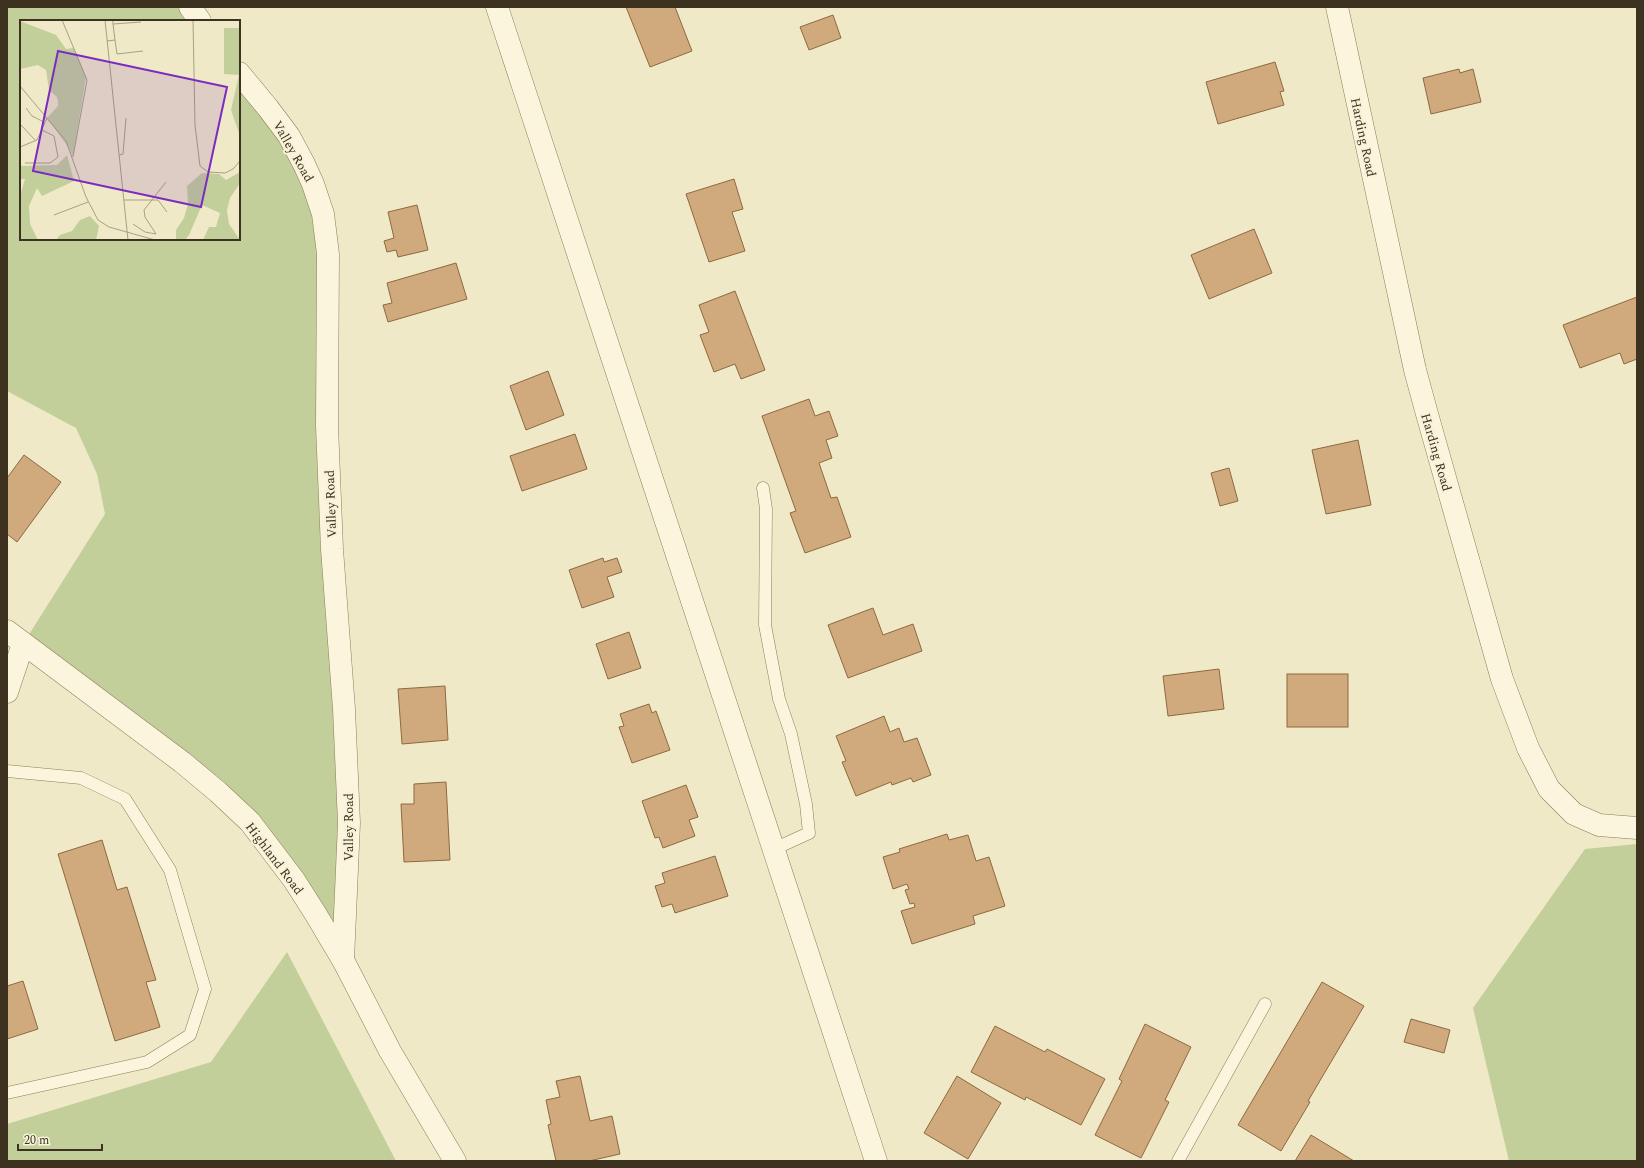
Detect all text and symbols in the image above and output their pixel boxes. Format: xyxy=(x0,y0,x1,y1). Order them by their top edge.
inset map xyxy=(20,20,240,240)
street label: Harding Road xyxy=(1345,96,1381,179)
street label: Valley Road xyxy=(267,117,319,186)
street label: Harding Road xyxy=(1415,411,1457,494)
street label: Valley Road xyxy=(320,470,342,538)
street label: Valley Road xyxy=(339,793,359,861)
street label: Highland Road xyxy=(240,818,308,899)
scale bar xyxy=(18,1126,102,1152)
text: 20 m xyxy=(24,1131,49,1150)

